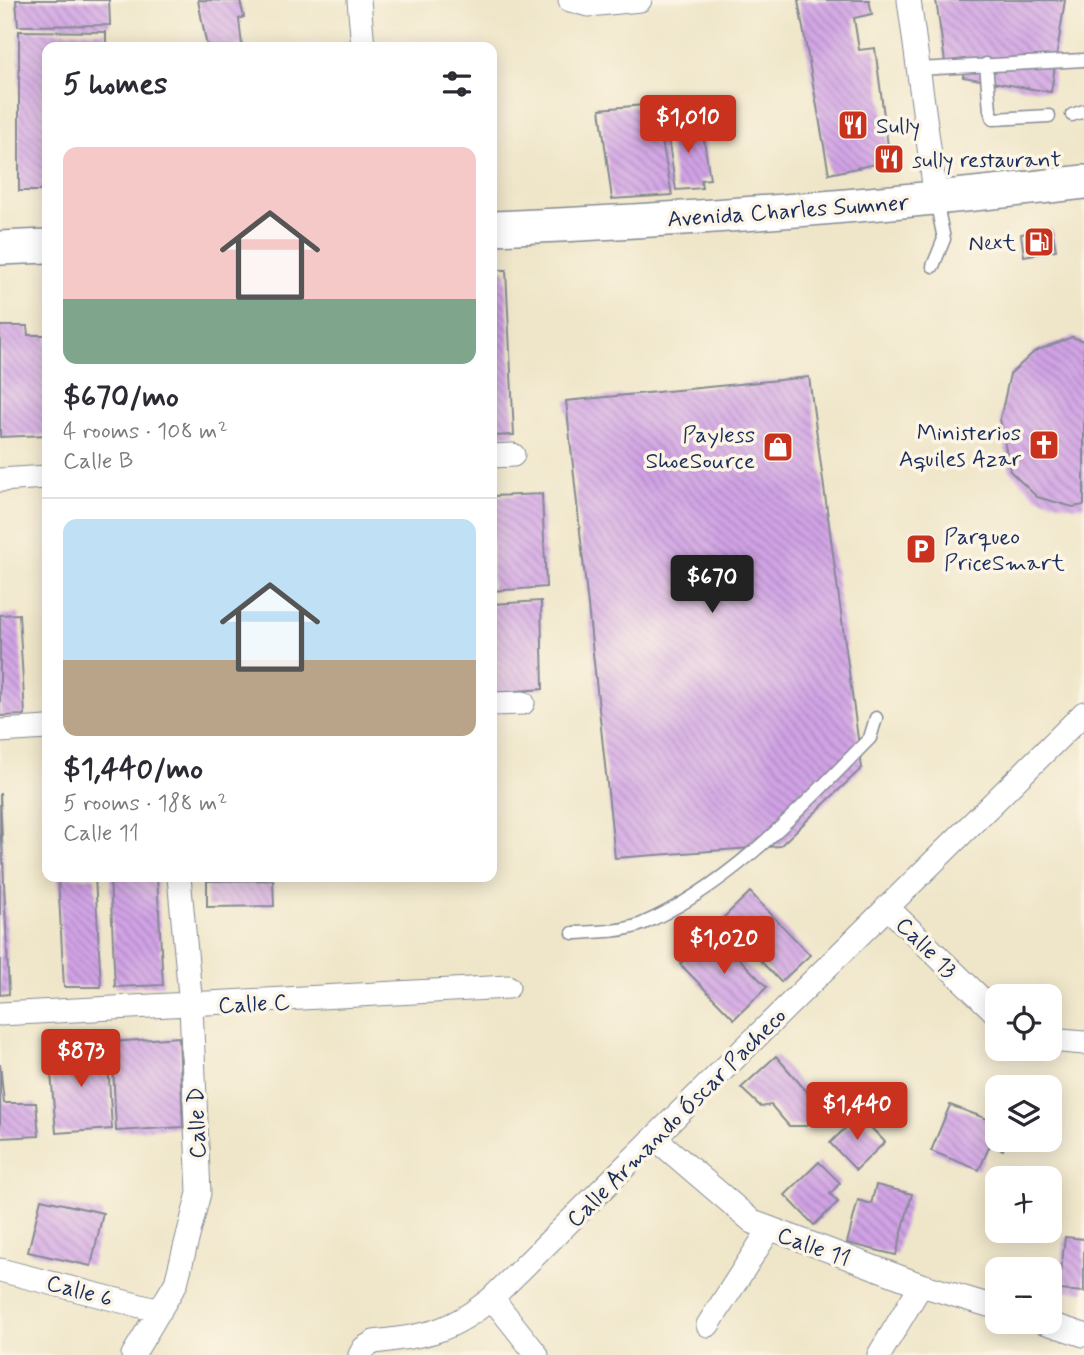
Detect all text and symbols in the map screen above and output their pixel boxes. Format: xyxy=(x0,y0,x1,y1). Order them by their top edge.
text: 5 homes xyxy=(63,65,168,104)
icon: filters xyxy=(438,65,476,103)
pin: $1,010 xyxy=(631,96,745,155)
text: $1,010 xyxy=(656,103,720,133)
restaurant icon: Sully xyxy=(836,108,870,142)
place label: Sully xyxy=(876,112,920,142)
restaurant icon: sully restaurant xyxy=(872,142,906,176)
place label: sully restaurant xyxy=(912,146,1061,176)
street label: Avenida Charles Sumner xyxy=(666,189,910,235)
icon: home xyxy=(207,192,333,318)
fuel station icon: Next xyxy=(1022,225,1056,259)
place label: Next xyxy=(969,229,1016,259)
text: $670/mo xyxy=(63,378,179,417)
text: 4 rooms · 108 m² xyxy=(63,417,228,447)
place label: Ministerios Aquiles Azar xyxy=(899,419,1021,475)
place label: Payless ShoeSource xyxy=(645,421,755,477)
church icon: Ministerios Aquiles Azar xyxy=(1027,428,1061,462)
shop icon: Payless ShoeSource xyxy=(761,430,795,464)
text: Calle B xyxy=(63,447,133,477)
place label: Parqueo PriceSmart xyxy=(944,523,1065,579)
parking icon: Parqueo PriceSmart xyxy=(904,532,938,566)
pin: $670 xyxy=(671,556,753,615)
text: $670 xyxy=(687,563,737,593)
icon: home xyxy=(207,564,333,690)
text: $1,440/mo xyxy=(63,750,203,789)
text: 5 rooms · 188 m² xyxy=(63,789,227,819)
text: Calle 11 xyxy=(63,819,139,849)
street label: Calle 13 xyxy=(888,911,963,986)
pin: $1,020 xyxy=(667,916,781,976)
text: $1,020 xyxy=(690,924,758,954)
map controls xyxy=(985,984,1062,1334)
button: locate xyxy=(985,984,1062,1061)
street label: Calle C xyxy=(217,988,291,1022)
street label: Calle Armando Óscar Pacheco xyxy=(561,1002,794,1235)
pin: $873 xyxy=(40,1030,122,1089)
text: $873 xyxy=(57,1037,105,1067)
button: layers xyxy=(985,1075,1062,1152)
pin: $1,440 xyxy=(800,1082,914,1142)
street label: Calle D xyxy=(182,1087,214,1159)
text: $1,440 xyxy=(822,1090,892,1120)
button: + xyxy=(985,1166,1062,1243)
street label: Calle 11 xyxy=(773,1221,854,1275)
button: − xyxy=(985,1257,1062,1334)
street label: Calle 6 xyxy=(43,1269,116,1315)

